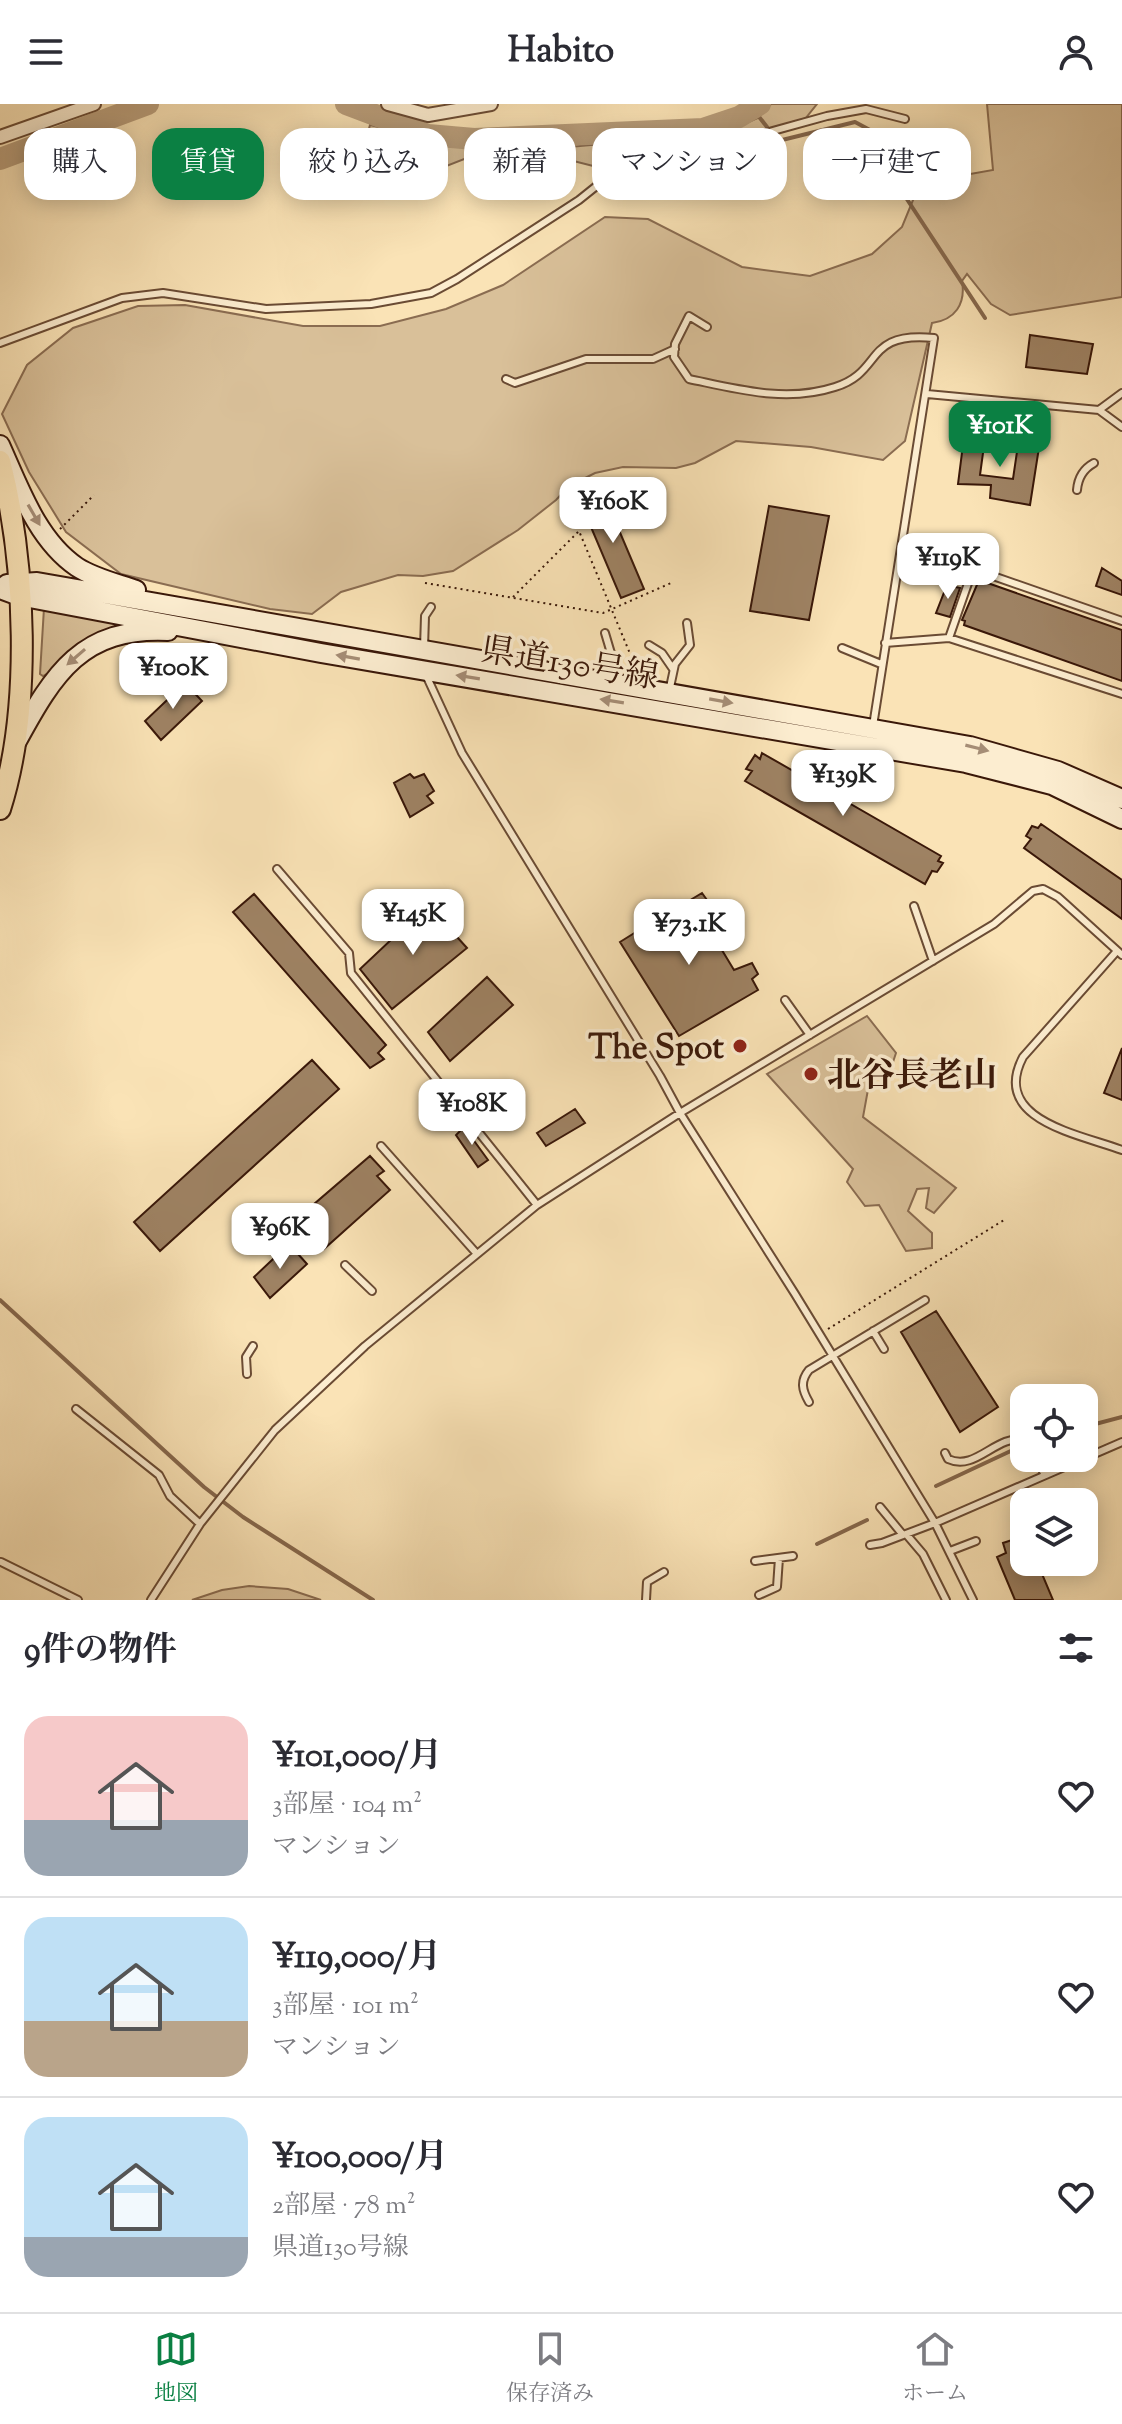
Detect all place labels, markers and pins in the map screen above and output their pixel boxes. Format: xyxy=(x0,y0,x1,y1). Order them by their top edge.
pin: ¥101K xyxy=(944,401,1056,469)
pin: ¥160K xyxy=(557,477,669,545)
pin: ¥119K xyxy=(892,533,1004,601)
pin: ¥100K xyxy=(117,643,229,711)
pin: ¥139K xyxy=(787,750,899,818)
pin: ¥145K xyxy=(357,889,469,957)
pin: ¥73.1K xyxy=(624,899,754,967)
place label: The Spot xyxy=(588,1025,724,1074)
marker: The Spot xyxy=(731,1037,749,1055)
place label: 北谷長老山 xyxy=(827,1053,997,1102)
marker: 北谷長老山 xyxy=(802,1065,820,1083)
pin: ¥108K xyxy=(416,1079,528,1147)
pin: ¥96K xyxy=(233,1203,327,1271)

